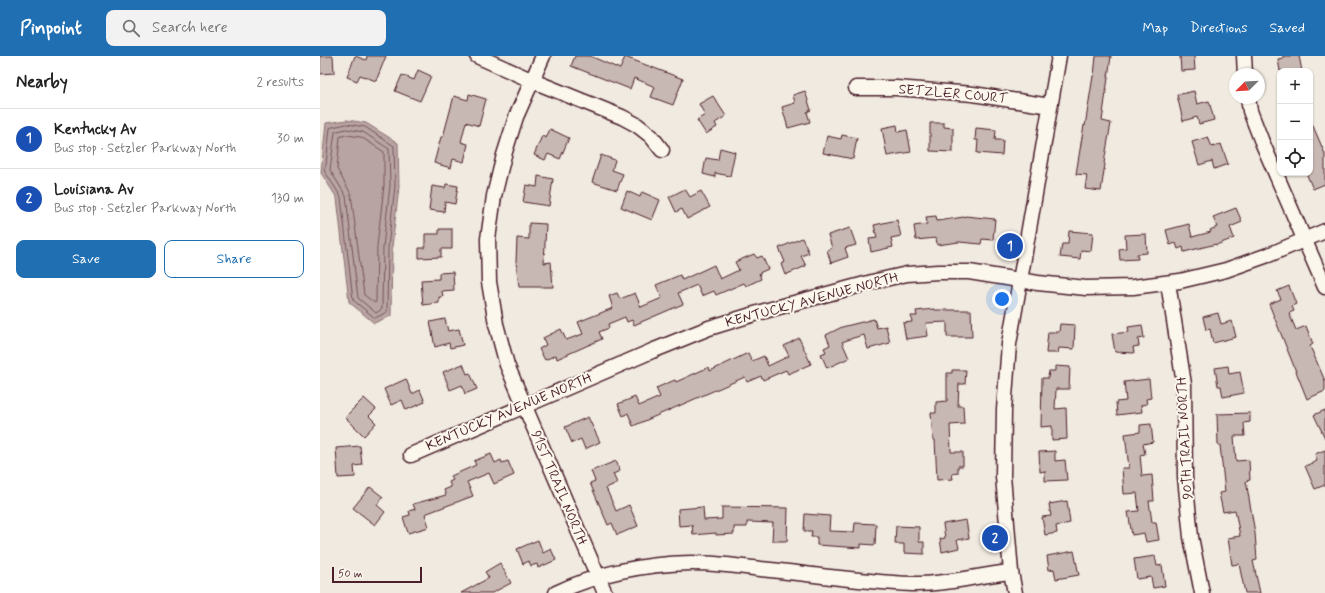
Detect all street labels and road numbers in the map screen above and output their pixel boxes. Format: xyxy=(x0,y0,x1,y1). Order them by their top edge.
street label: SETZLER COURT xyxy=(898,80,1009,108)
street label: KENTUCKY AVENUE NORTH xyxy=(723,268,901,332)
street label: KENTUCKY AVENUE NORTH xyxy=(423,369,595,455)
street label: 90TH TRAIL NORTH xyxy=(1173,376,1197,500)
street label: 91ST TRAIL NORTH xyxy=(527,428,591,548)

